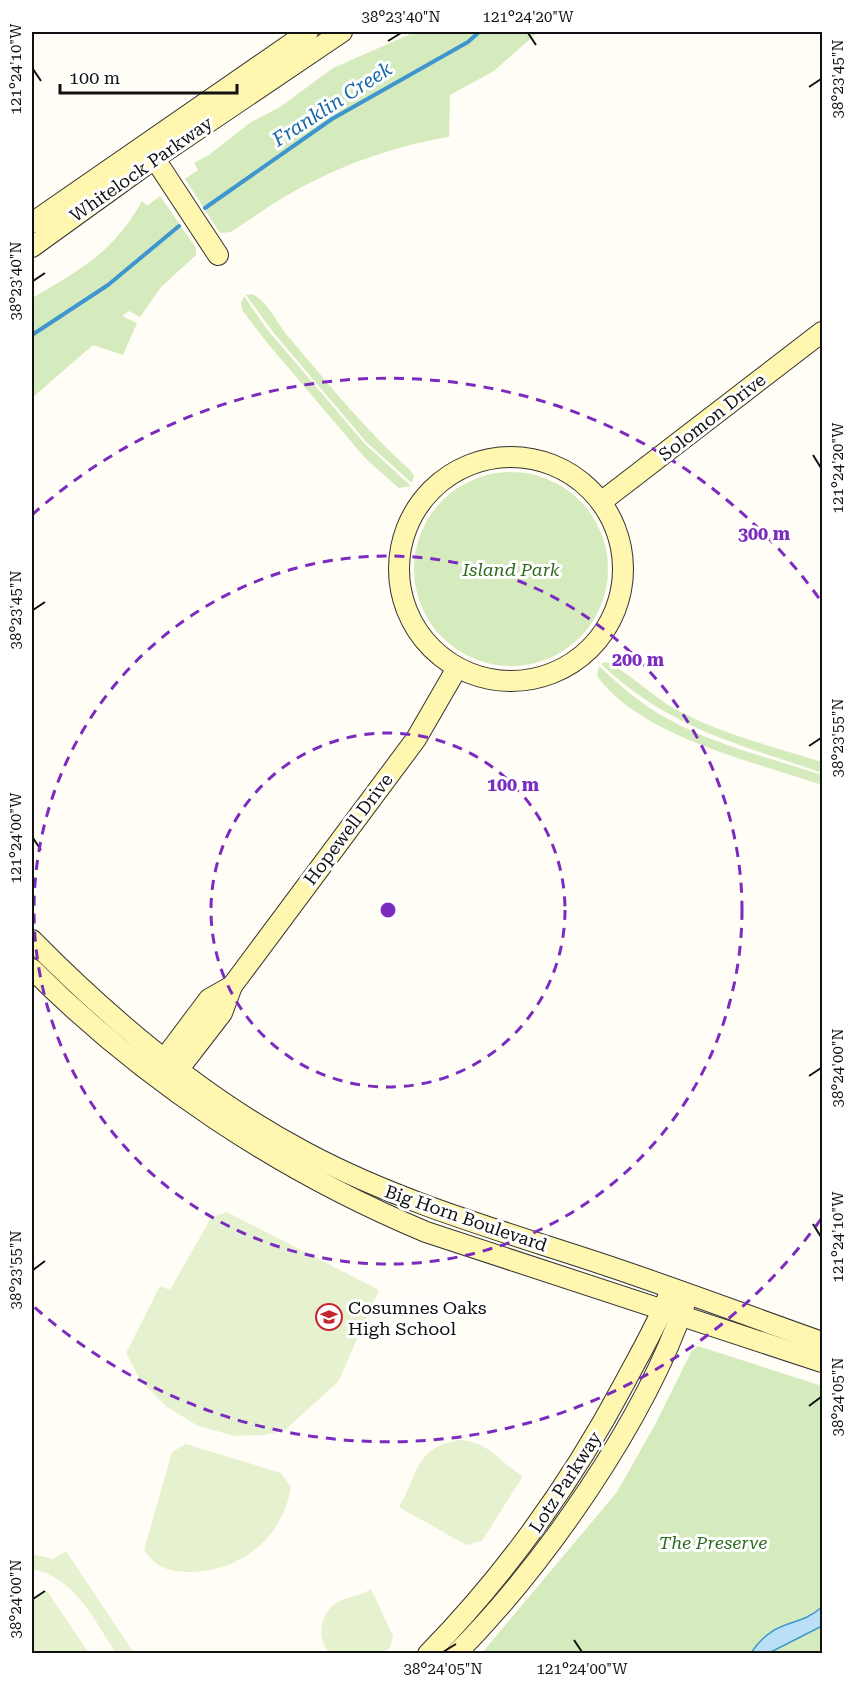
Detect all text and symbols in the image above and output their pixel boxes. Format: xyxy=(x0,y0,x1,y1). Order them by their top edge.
text: 38°23'40"N xyxy=(361,8,441,26)
text: 121°24'20"W xyxy=(483,8,574,26)
text: 121°24'10"W xyxy=(7,23,25,114)
text: 38°23'45"N xyxy=(829,39,847,119)
water label: Franklin Creek xyxy=(267,56,396,152)
scale bar xyxy=(60,57,237,95)
text: 100 m xyxy=(69,67,120,88)
street label: Whitelock Parkway xyxy=(66,112,216,226)
text: 38°23'40"N xyxy=(7,241,25,321)
street label: Solomon Drive xyxy=(654,369,770,465)
text: 121°24'20"W xyxy=(829,422,847,513)
text: 300 m xyxy=(738,523,791,544)
park label: Island Park xyxy=(461,559,560,580)
text: 38°23'45"N xyxy=(7,570,25,650)
text: 200 m xyxy=(612,649,665,670)
text: 38°23'55"N xyxy=(829,698,847,778)
street label: Hopewell Drive xyxy=(299,769,397,889)
text: 100 m xyxy=(487,774,540,795)
text: 121°24'00"W xyxy=(7,792,25,883)
centre of rings xyxy=(378,900,398,920)
text: 38°24'00"N xyxy=(829,1028,847,1108)
street label: Big Horn Boulevard xyxy=(382,1180,550,1256)
text: 121°24'10"W xyxy=(829,1191,847,1282)
text: 38°23'55"N xyxy=(7,1230,25,1310)
place label: Cosumnes Oaks High School xyxy=(348,1297,487,1339)
school or university icon: Cosumnes Oaks High School xyxy=(314,1302,344,1332)
text: 38°24'05"N xyxy=(829,1357,847,1437)
street label: Lotz Parkway xyxy=(525,1427,606,1536)
park label: The Preserve xyxy=(659,1532,767,1553)
text: 38°24'00"N xyxy=(7,1559,25,1639)
text: 38°24'05"N xyxy=(403,1660,483,1678)
text: 121°24'00"W xyxy=(537,1660,628,1678)

